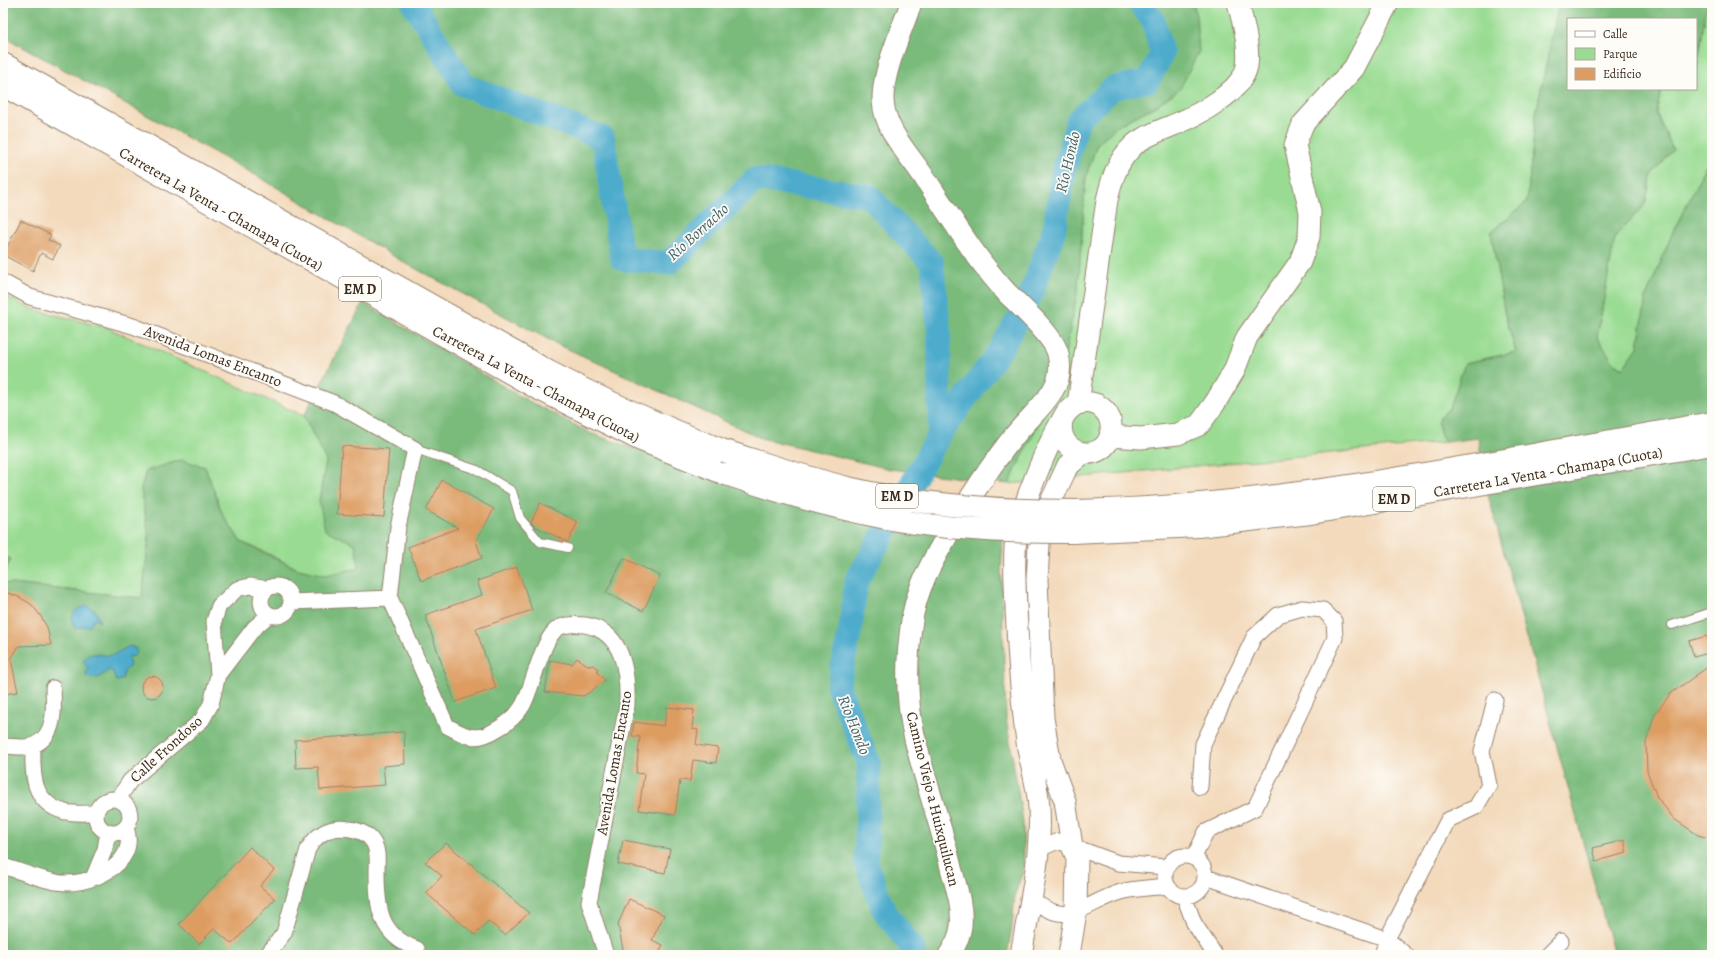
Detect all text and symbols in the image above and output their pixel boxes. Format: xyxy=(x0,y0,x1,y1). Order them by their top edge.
legend xyxy=(1567,18,1697,90)
text: Calle xyxy=(1603,26,1627,42)
text: Parque xyxy=(1603,46,1638,62)
text: Edificio xyxy=(1603,66,1641,82)
water label: Río Hondo xyxy=(1050,129,1086,195)
street label: Carretera La Venta - Chamapa (Cuota) xyxy=(116,142,326,276)
water label: Río Borracho xyxy=(662,198,734,266)
road number: EM D xyxy=(339,277,381,301)
street label: Avenida Lomas Encanto xyxy=(140,320,285,392)
street label: Carretera La Venta - Chamapa (Cuota) xyxy=(429,321,643,447)
street label: Carretera La Venta - Chamapa (Cuota) xyxy=(1432,442,1664,502)
road number: EM D xyxy=(876,484,918,508)
road number: EM D xyxy=(1373,487,1415,511)
street label: Avenida Lomas Encanto xyxy=(591,689,637,838)
water label: Rio Hondo xyxy=(832,692,876,758)
street label: Camino Viejo a Huixquilucan xyxy=(902,710,964,888)
street label: Calle Frondoso xyxy=(125,711,207,787)

